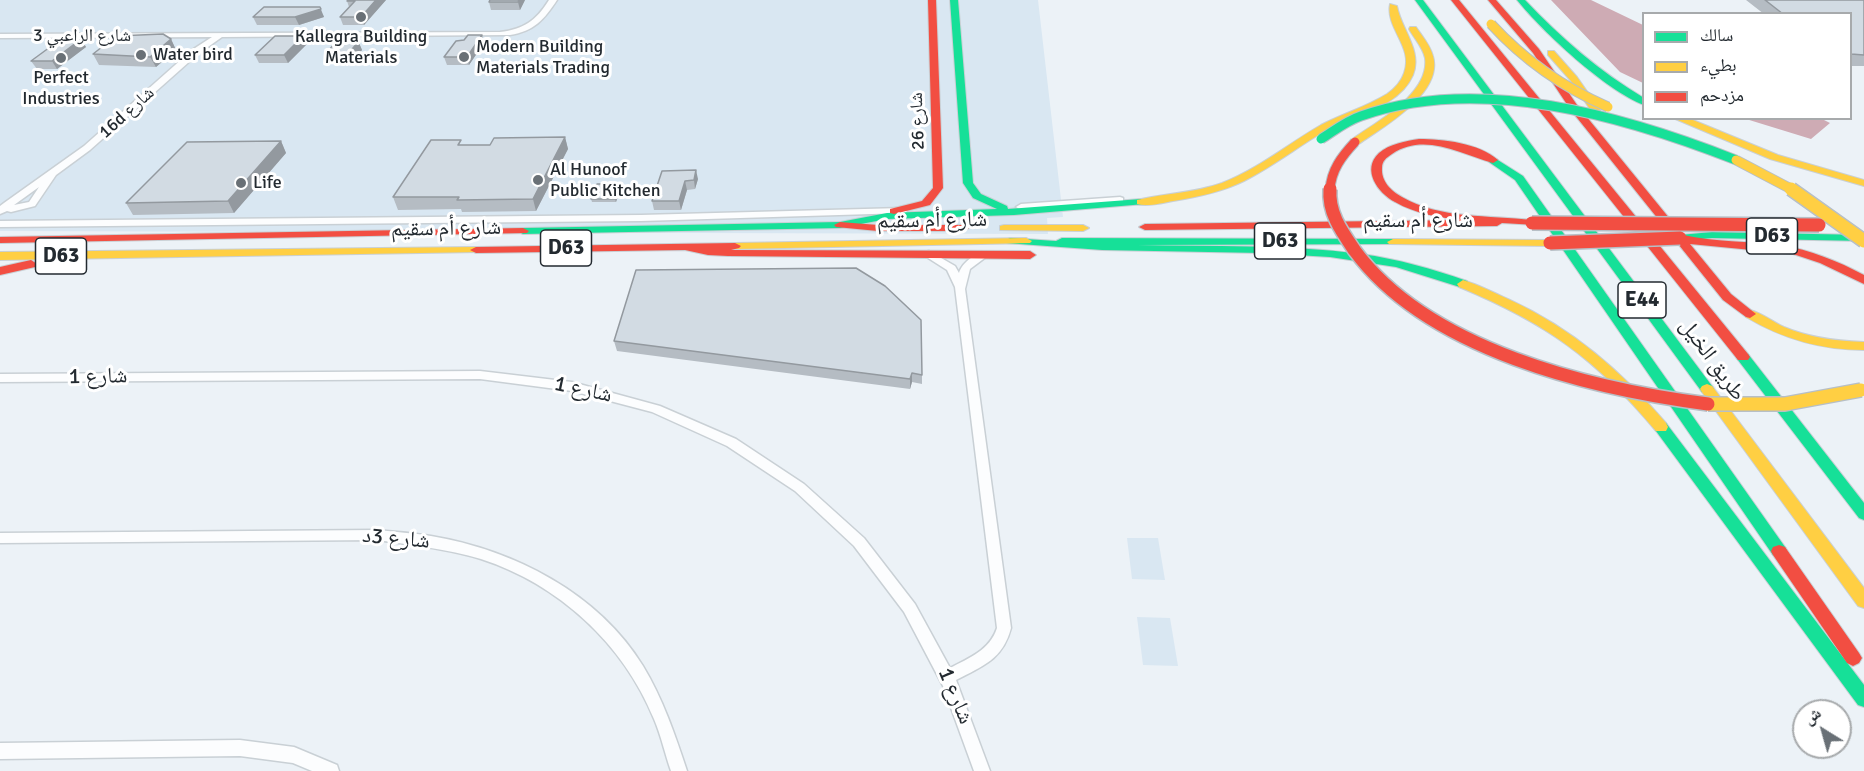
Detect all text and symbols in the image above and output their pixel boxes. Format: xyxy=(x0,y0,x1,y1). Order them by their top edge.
marker: Kallegra Building Materials xyxy=(354,10,368,24)
legend xyxy=(1642,12,1852,120)
text: سالك xyxy=(1700,24,1733,46)
street label: شارع الراعبي 3 xyxy=(33,25,131,47)
place label: Kallegra Building Materials xyxy=(295,26,427,68)
place label: Modern Building Materials Trading xyxy=(476,36,610,78)
place label: Water bird xyxy=(153,44,233,66)
marker: Water bird xyxy=(134,48,148,62)
marker: Modern Building Materials Trading xyxy=(457,50,471,64)
marker: Perfect Industries xyxy=(54,51,68,65)
text: بطيء xyxy=(1700,54,1737,76)
place label: Perfect Industries xyxy=(22,67,100,110)
street label: 16d شارع xyxy=(95,83,159,143)
text: مزدحم xyxy=(1700,84,1744,106)
street label: شارع 26 xyxy=(906,92,930,150)
place label: Al Hunoof Public Kitchen xyxy=(550,159,661,201)
place label: Life xyxy=(253,172,282,194)
marker: Al Hunoof Public Kitchen xyxy=(531,173,545,187)
marker: Life xyxy=(234,176,248,190)
street label: شارع أم سقيم xyxy=(877,207,987,235)
street label: شارع أم سقيم xyxy=(1363,208,1473,234)
street label: شارع أم سقيم xyxy=(391,215,501,243)
road number: D63 xyxy=(1746,218,1798,254)
road number: D63 xyxy=(1254,223,1306,259)
road number: D63 xyxy=(540,230,592,266)
road number: D63 xyxy=(36,238,86,274)
road number: E44 xyxy=(1618,282,1666,318)
street label: طريق الخيل xyxy=(1673,314,1751,406)
street label: شارع 1 xyxy=(69,363,127,391)
street label: شارع 1 xyxy=(552,371,614,409)
street label: شارع 3د xyxy=(361,523,431,555)
street label: شارع 1 xyxy=(931,664,979,728)
north arrow xyxy=(1792,699,1852,759)
text: ش xyxy=(1800,703,1825,729)

